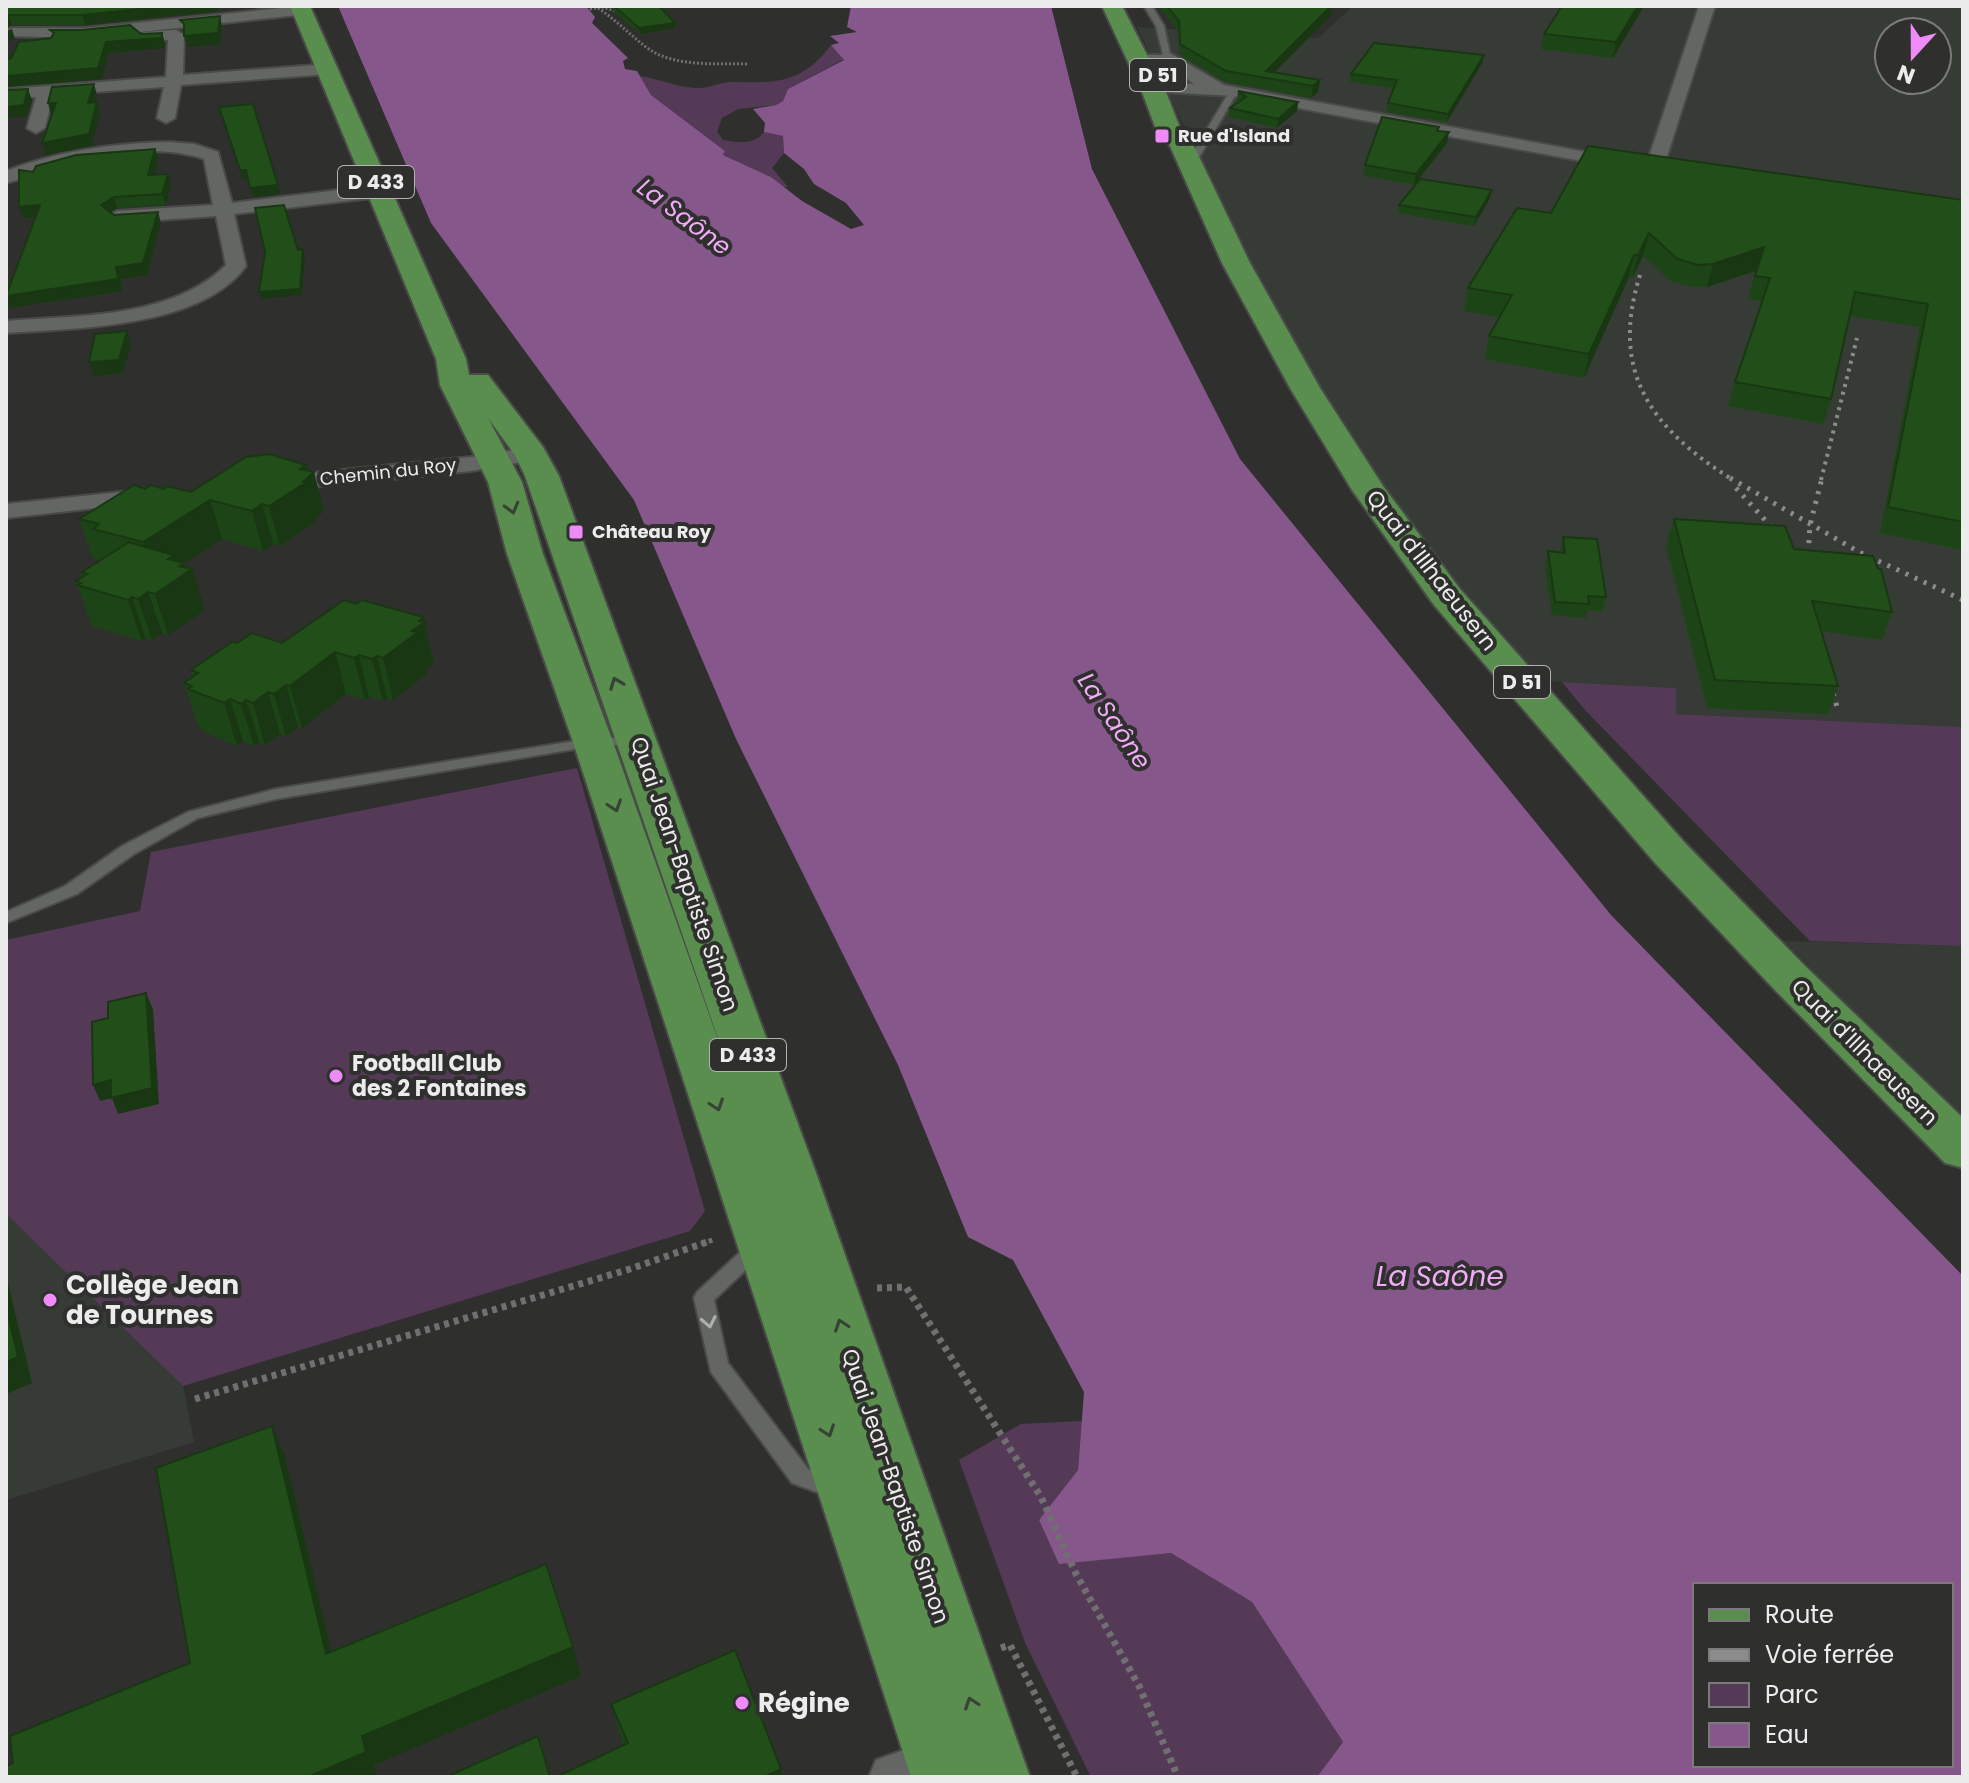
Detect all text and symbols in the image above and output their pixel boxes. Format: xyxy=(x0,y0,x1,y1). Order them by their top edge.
north arrow xyxy=(1873,16,1953,96)
text: N xyxy=(1893,57,1919,92)
road number: D 51 xyxy=(1130,59,1186,91)
place label: Rue d'Island xyxy=(1178,123,1290,148)
marker: Rue d'Island xyxy=(1153,127,1171,145)
road number: D 433 xyxy=(338,166,414,198)
water label: La Saône xyxy=(631,170,738,263)
street label: Chemin du Roy xyxy=(319,452,457,491)
street label: Quai d'Illhaeusern xyxy=(1359,483,1504,657)
one-way arrow xyxy=(503,500,520,514)
place label: Château Roy xyxy=(592,519,712,544)
marker: Château Roy xyxy=(567,523,585,541)
water label: La Saône xyxy=(1070,666,1159,775)
road number: D 51 xyxy=(1494,666,1550,698)
one-way arrow xyxy=(609,677,626,691)
street label: Quai Jean-Baptiste Simon xyxy=(623,733,746,1016)
one-way arrow xyxy=(606,799,622,813)
street label: Quai d'Illhaeusern xyxy=(1784,972,1945,1133)
road number: D 433 xyxy=(710,1039,786,1071)
place label: Football Club des 2 Fontaines xyxy=(352,1048,527,1104)
marker: Football Club des 2 Fontaines xyxy=(327,1067,345,1085)
one-way arrow xyxy=(708,1098,724,1112)
water label: La Saône xyxy=(1376,1257,1504,1296)
place label: Collège Jean de Tournes xyxy=(66,1267,239,1333)
marker: Collège Jean de Tournes xyxy=(41,1291,59,1309)
one-way arrow xyxy=(700,1315,717,1329)
one-way arrow xyxy=(835,1318,851,1332)
street label: Quai Jean-Baptiste Simon xyxy=(834,1345,957,1628)
one-way arrow xyxy=(818,1423,834,1437)
legend xyxy=(1693,1583,1953,1767)
text: Route xyxy=(1765,1598,1834,1631)
text: Voie ferrée xyxy=(1765,1638,1894,1671)
text: Parc xyxy=(1765,1678,1819,1711)
place label: Régine xyxy=(758,1685,850,1721)
marker: Régine xyxy=(733,1694,751,1712)
one-way arrow xyxy=(964,1697,980,1711)
text: Eau xyxy=(1765,1718,1809,1751)

